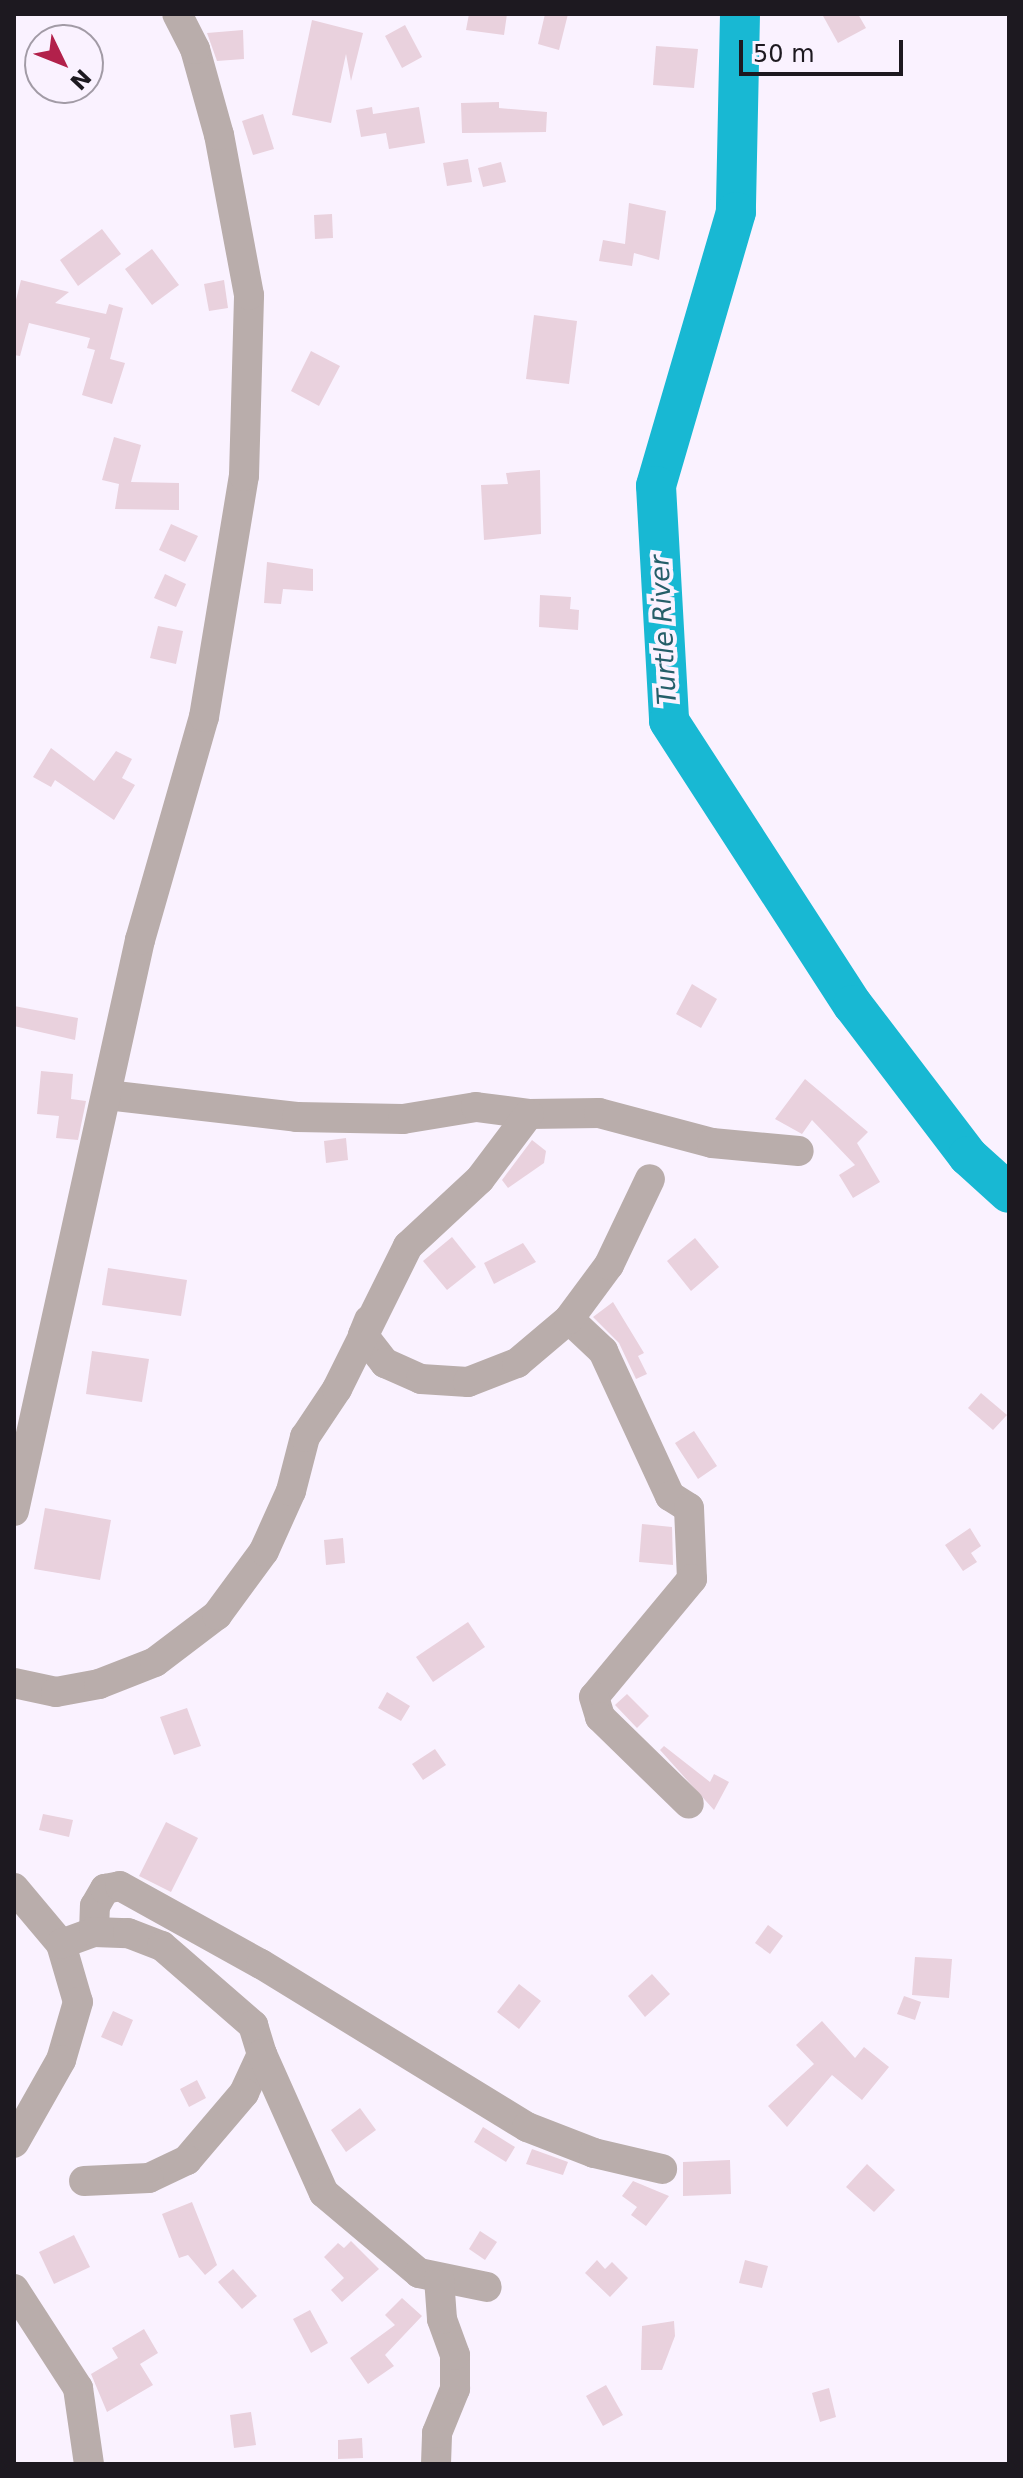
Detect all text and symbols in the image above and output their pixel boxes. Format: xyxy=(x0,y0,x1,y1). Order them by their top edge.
north arrow xyxy=(24,24,104,104)
scale bar xyxy=(743,24,907,74)
text: 50 m xyxy=(753,40,815,68)
text: N xyxy=(65,64,96,95)
water label: Turtle River xyxy=(645,555,683,705)

